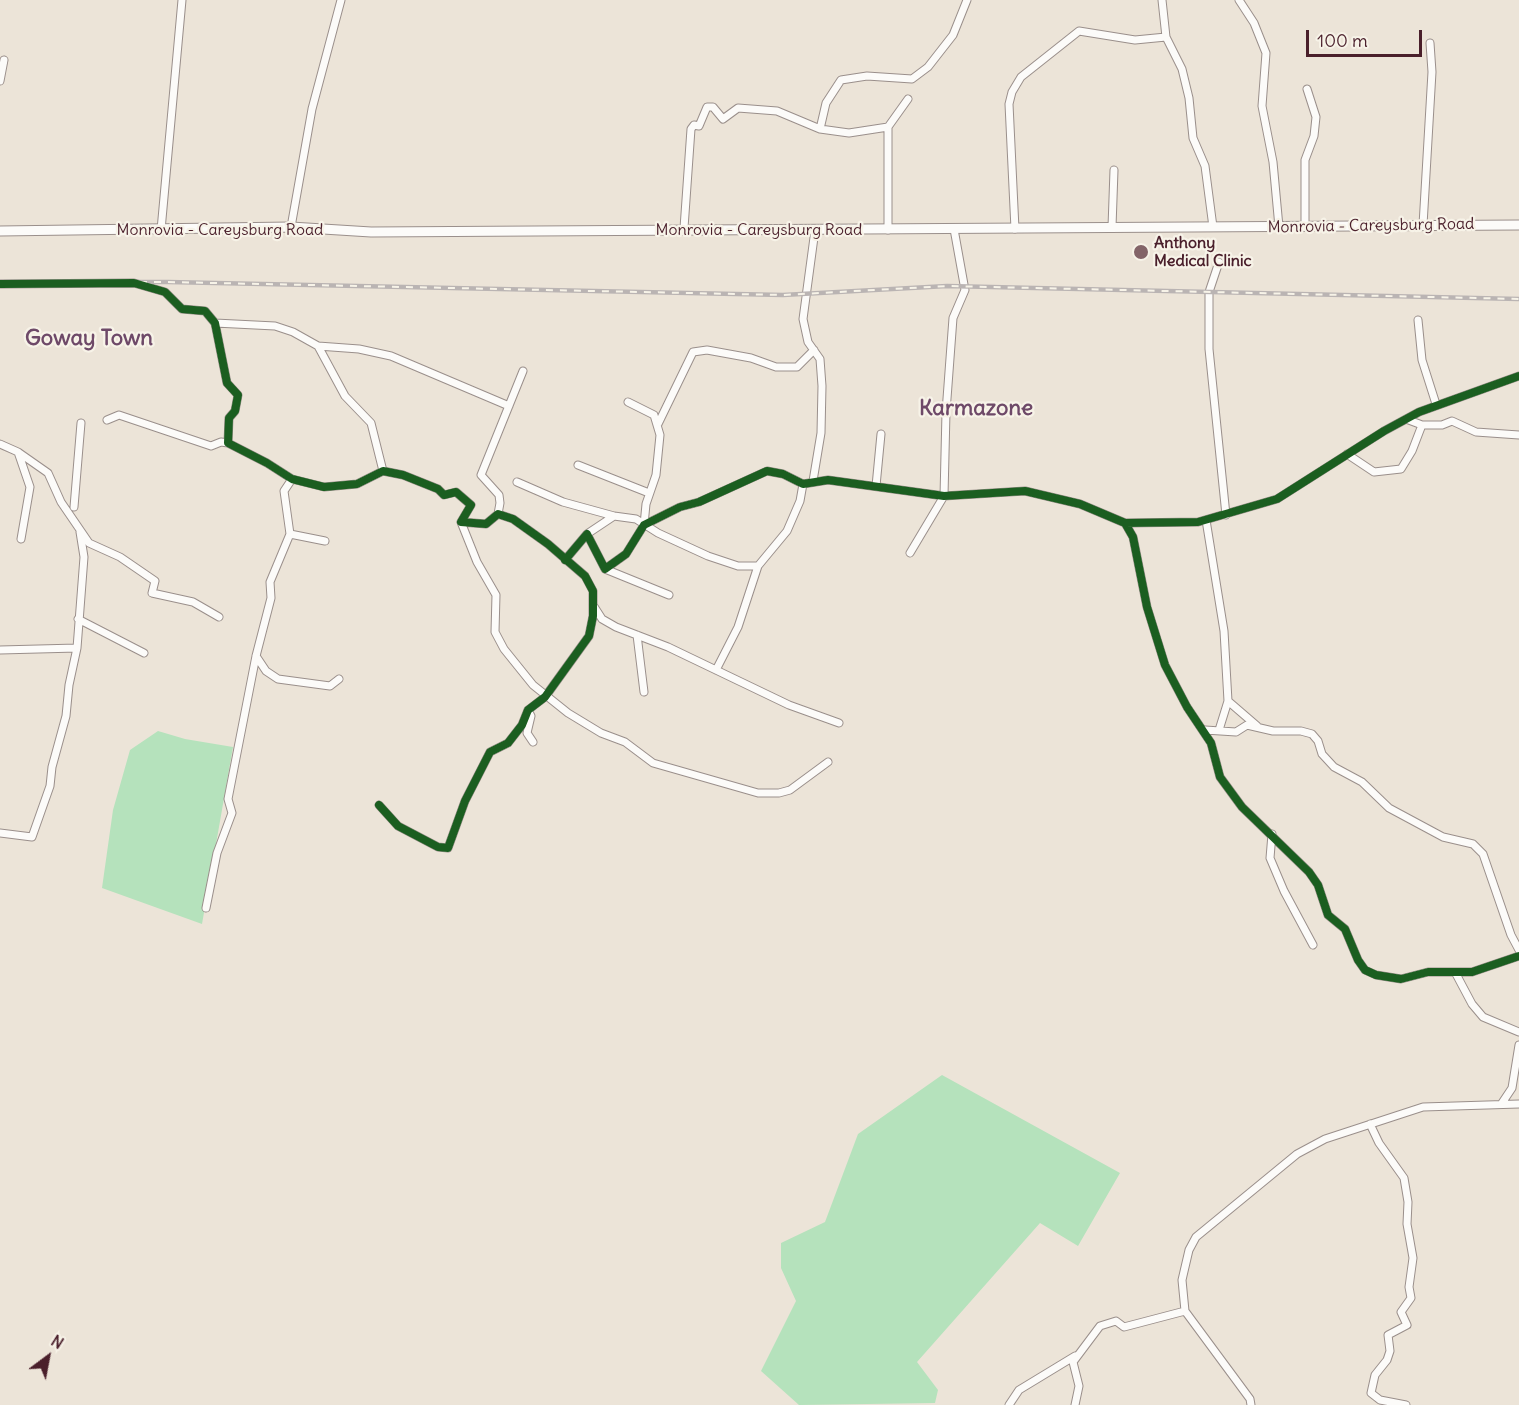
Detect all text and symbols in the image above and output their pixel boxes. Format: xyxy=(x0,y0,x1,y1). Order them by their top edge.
scale bar xyxy=(1309,18,1424,56)
text: 100 m xyxy=(1317,29,1368,52)
street label: Monrovia - Careysburg Road xyxy=(1267,215,1475,237)
street label: Monrovia - Careysburg Road xyxy=(117,220,323,240)
street label: Monrovia - Careysburg Road xyxy=(656,220,862,240)
place label: Anthony Medical Clinic xyxy=(1154,233,1252,271)
marker: Anthony Medical Clinic xyxy=(1132,243,1150,261)
district label: Goway Town xyxy=(25,326,153,352)
district label: Karmazone xyxy=(919,396,1033,422)
north arrow xyxy=(18,1327,78,1387)
text: N xyxy=(48,1330,68,1353)

